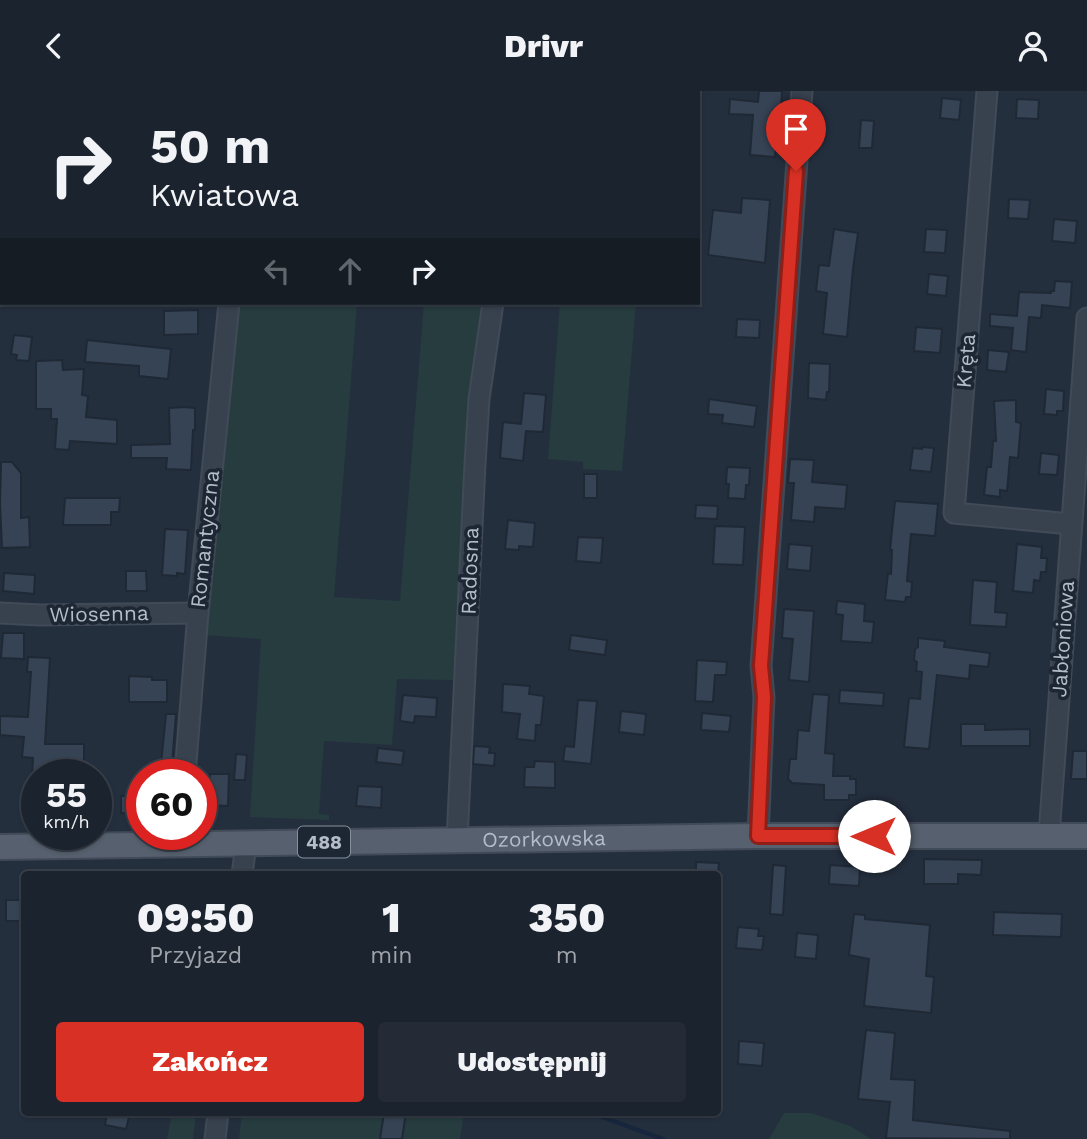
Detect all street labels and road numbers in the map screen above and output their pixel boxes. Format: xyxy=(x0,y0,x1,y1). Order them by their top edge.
street label: Kręta xyxy=(951,333,980,389)
street label: Romantyczna xyxy=(185,469,224,609)
street label: Radosna xyxy=(455,527,484,615)
street label: Jabłoniowa xyxy=(1046,580,1079,698)
street label: Wiosenna xyxy=(49,600,149,627)
street label: Ozorkowska xyxy=(482,825,606,852)
road number: 488 xyxy=(298,827,350,857)

